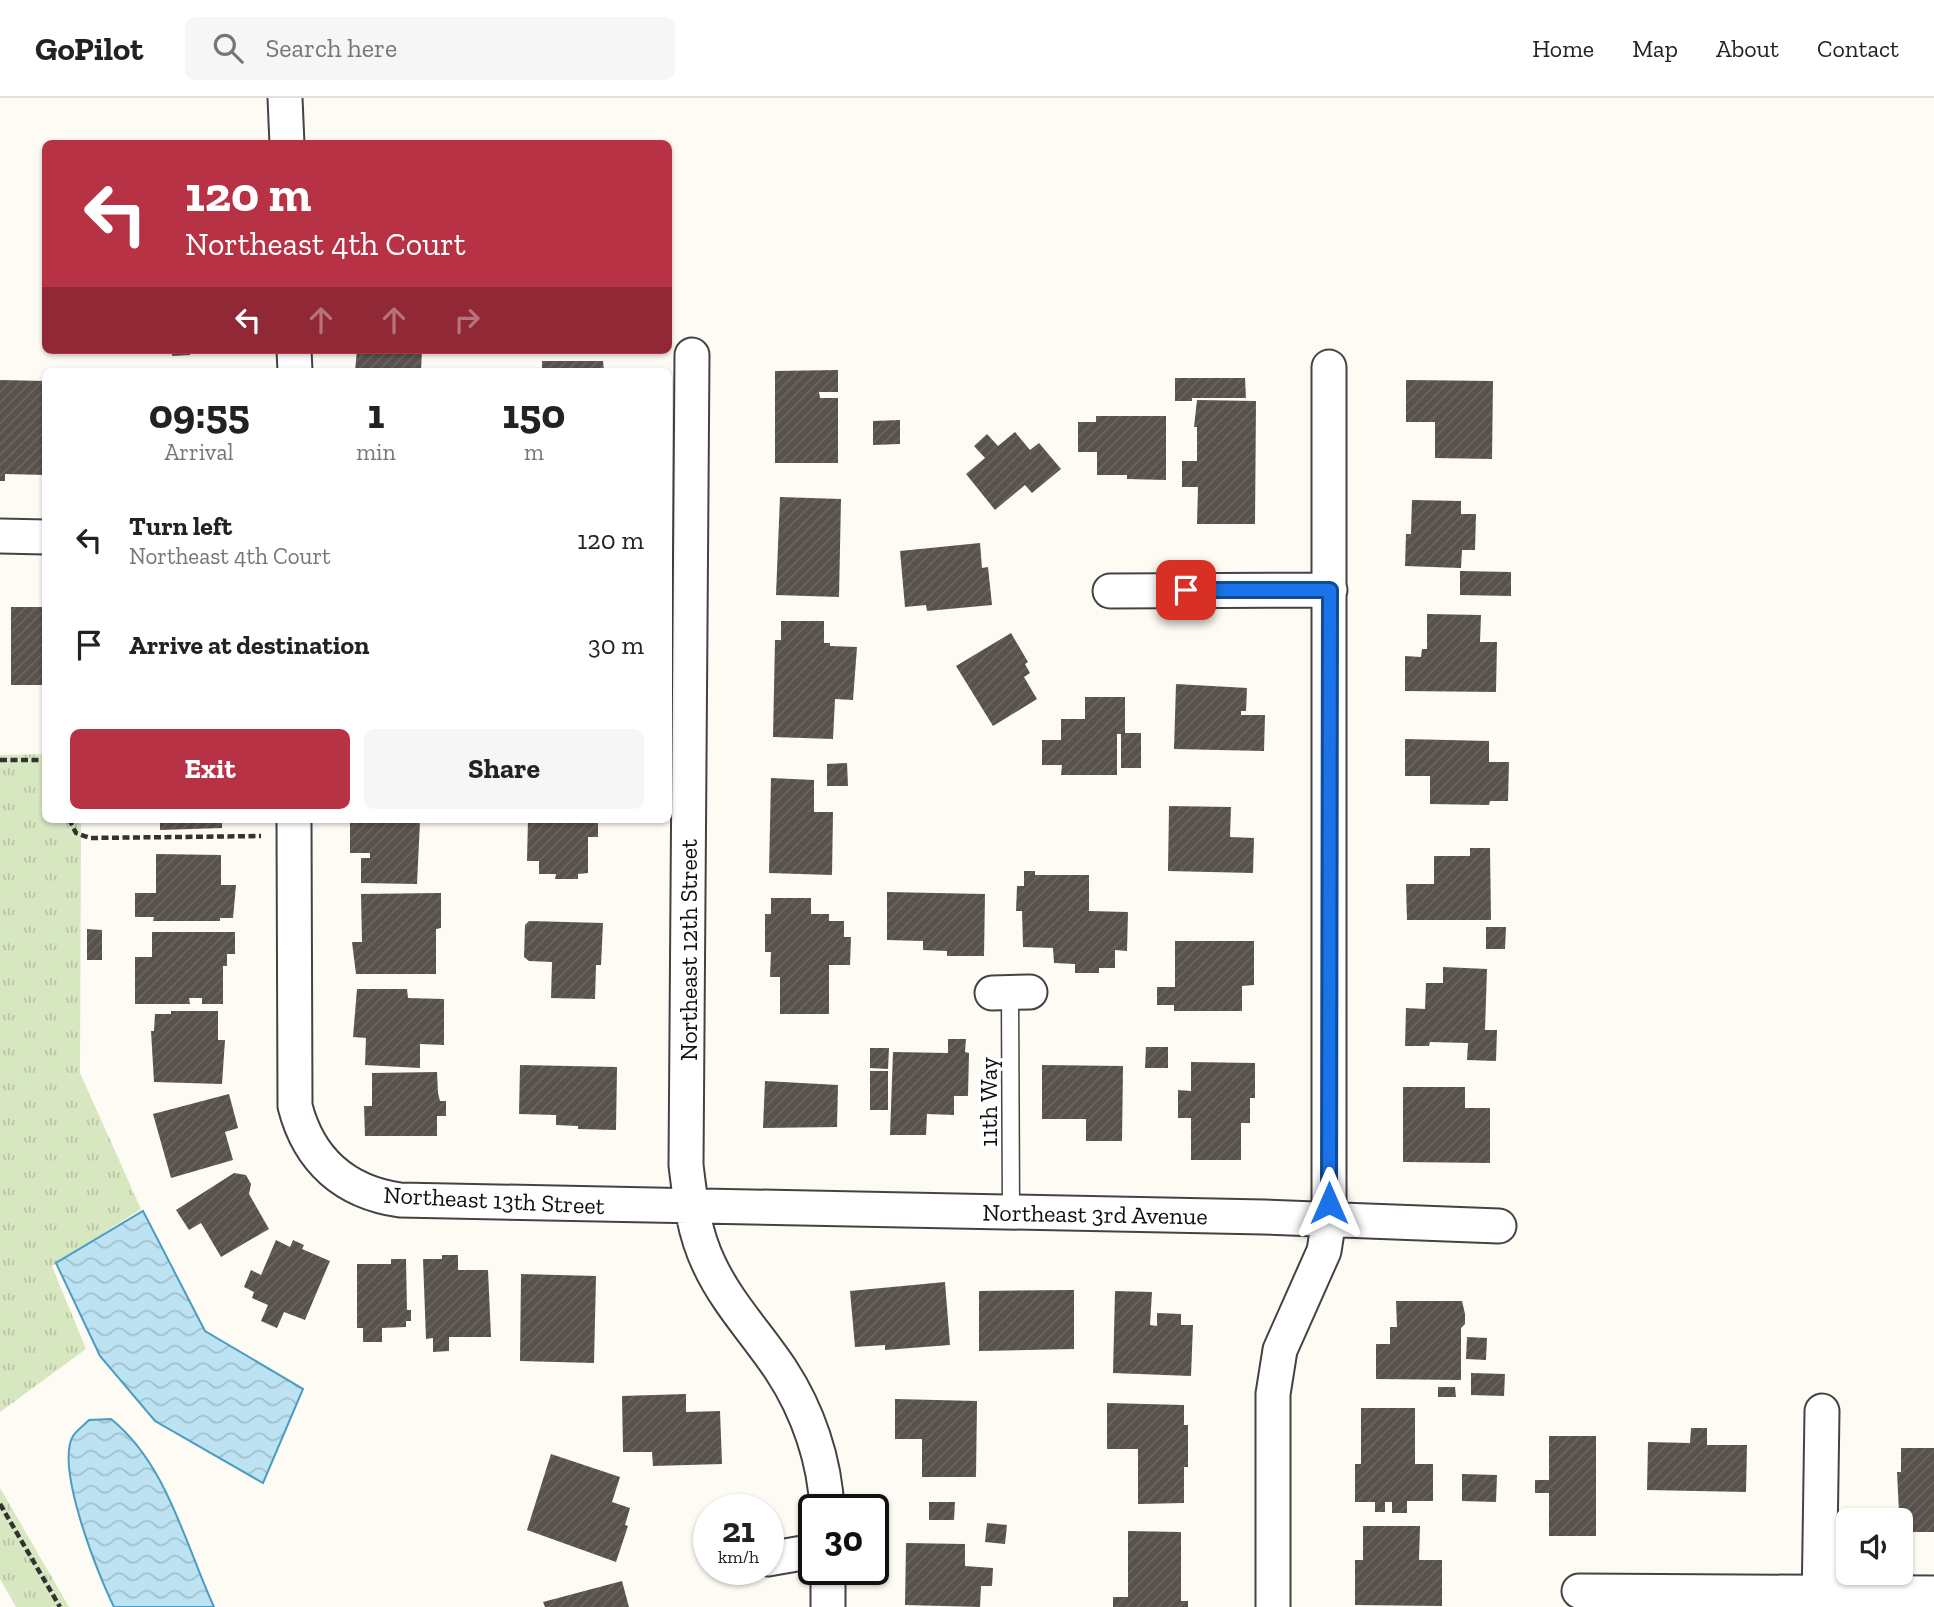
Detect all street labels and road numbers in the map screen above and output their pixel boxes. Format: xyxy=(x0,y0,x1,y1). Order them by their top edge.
street label: Northeast 12th Street xyxy=(674,839,703,1061)
street label: 11th Way xyxy=(974,1056,1003,1147)
street label: Northeast 13th Street xyxy=(383,1180,605,1220)
street label: Northeast 3rd Avenue xyxy=(982,1198,1208,1230)

